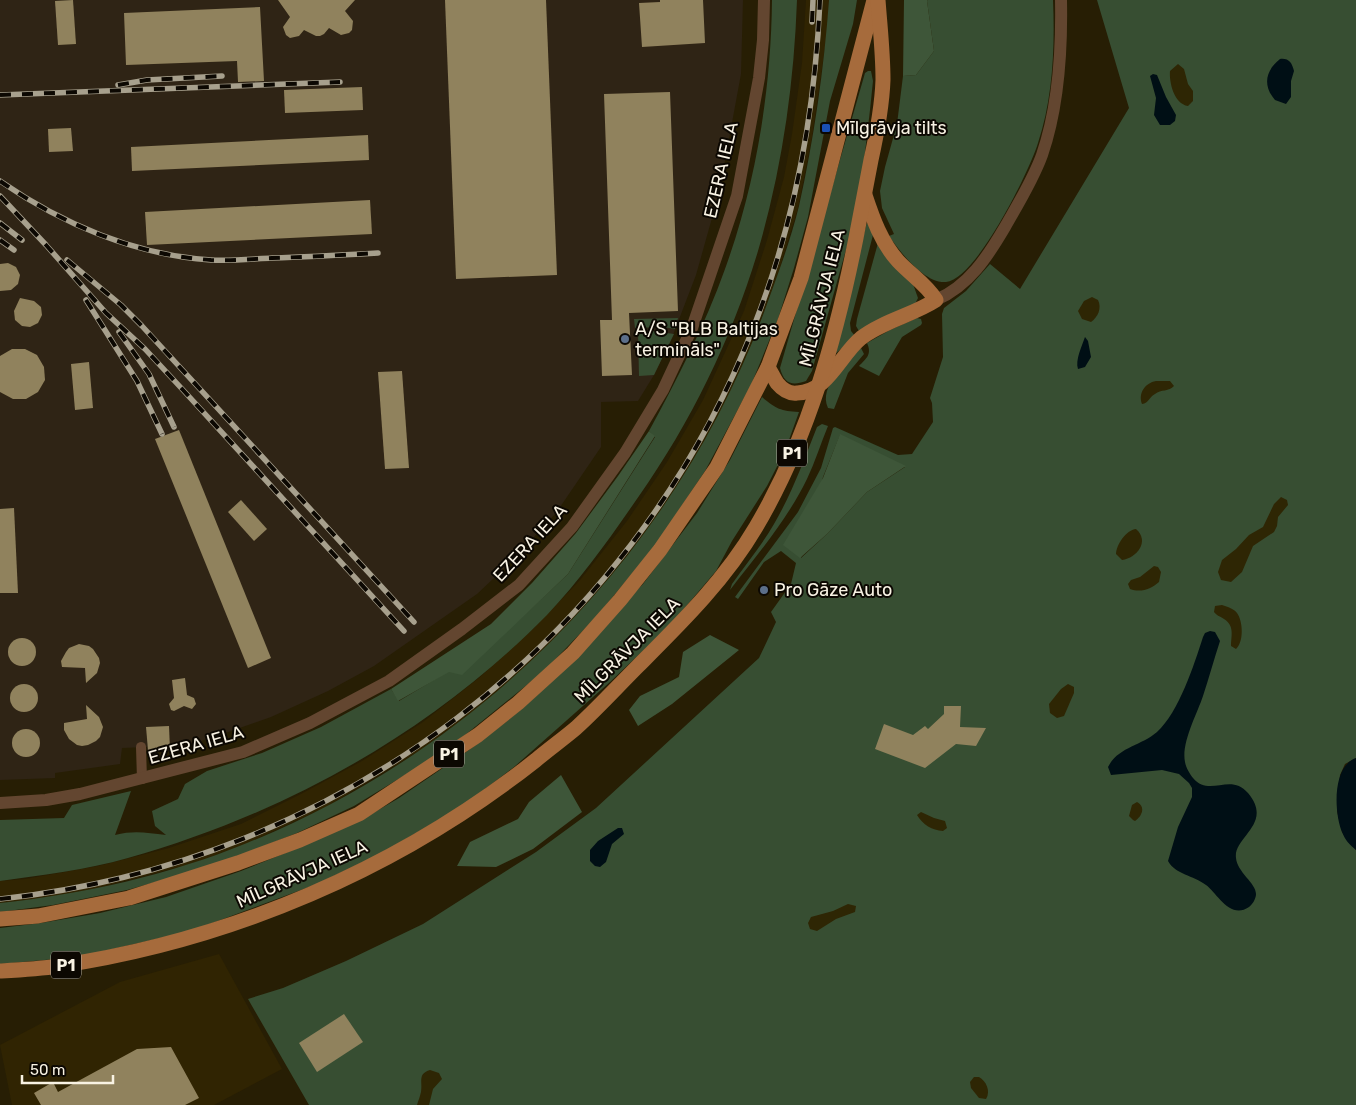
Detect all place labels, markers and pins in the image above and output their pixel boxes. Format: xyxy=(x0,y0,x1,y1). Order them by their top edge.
place label: Mīlgrāvja tilts xyxy=(836,117,947,139)
marker: Mīlgrāvja tilts xyxy=(820,122,832,134)
place label: A/S "BLB Baltijas termināls" xyxy=(635,318,778,361)
marker: A/S "BLB Baltijas termināls" xyxy=(619,333,631,345)
place label: Pro Gāze Auto xyxy=(774,579,892,601)
marker: Pro Gāze Auto xyxy=(758,584,770,596)

